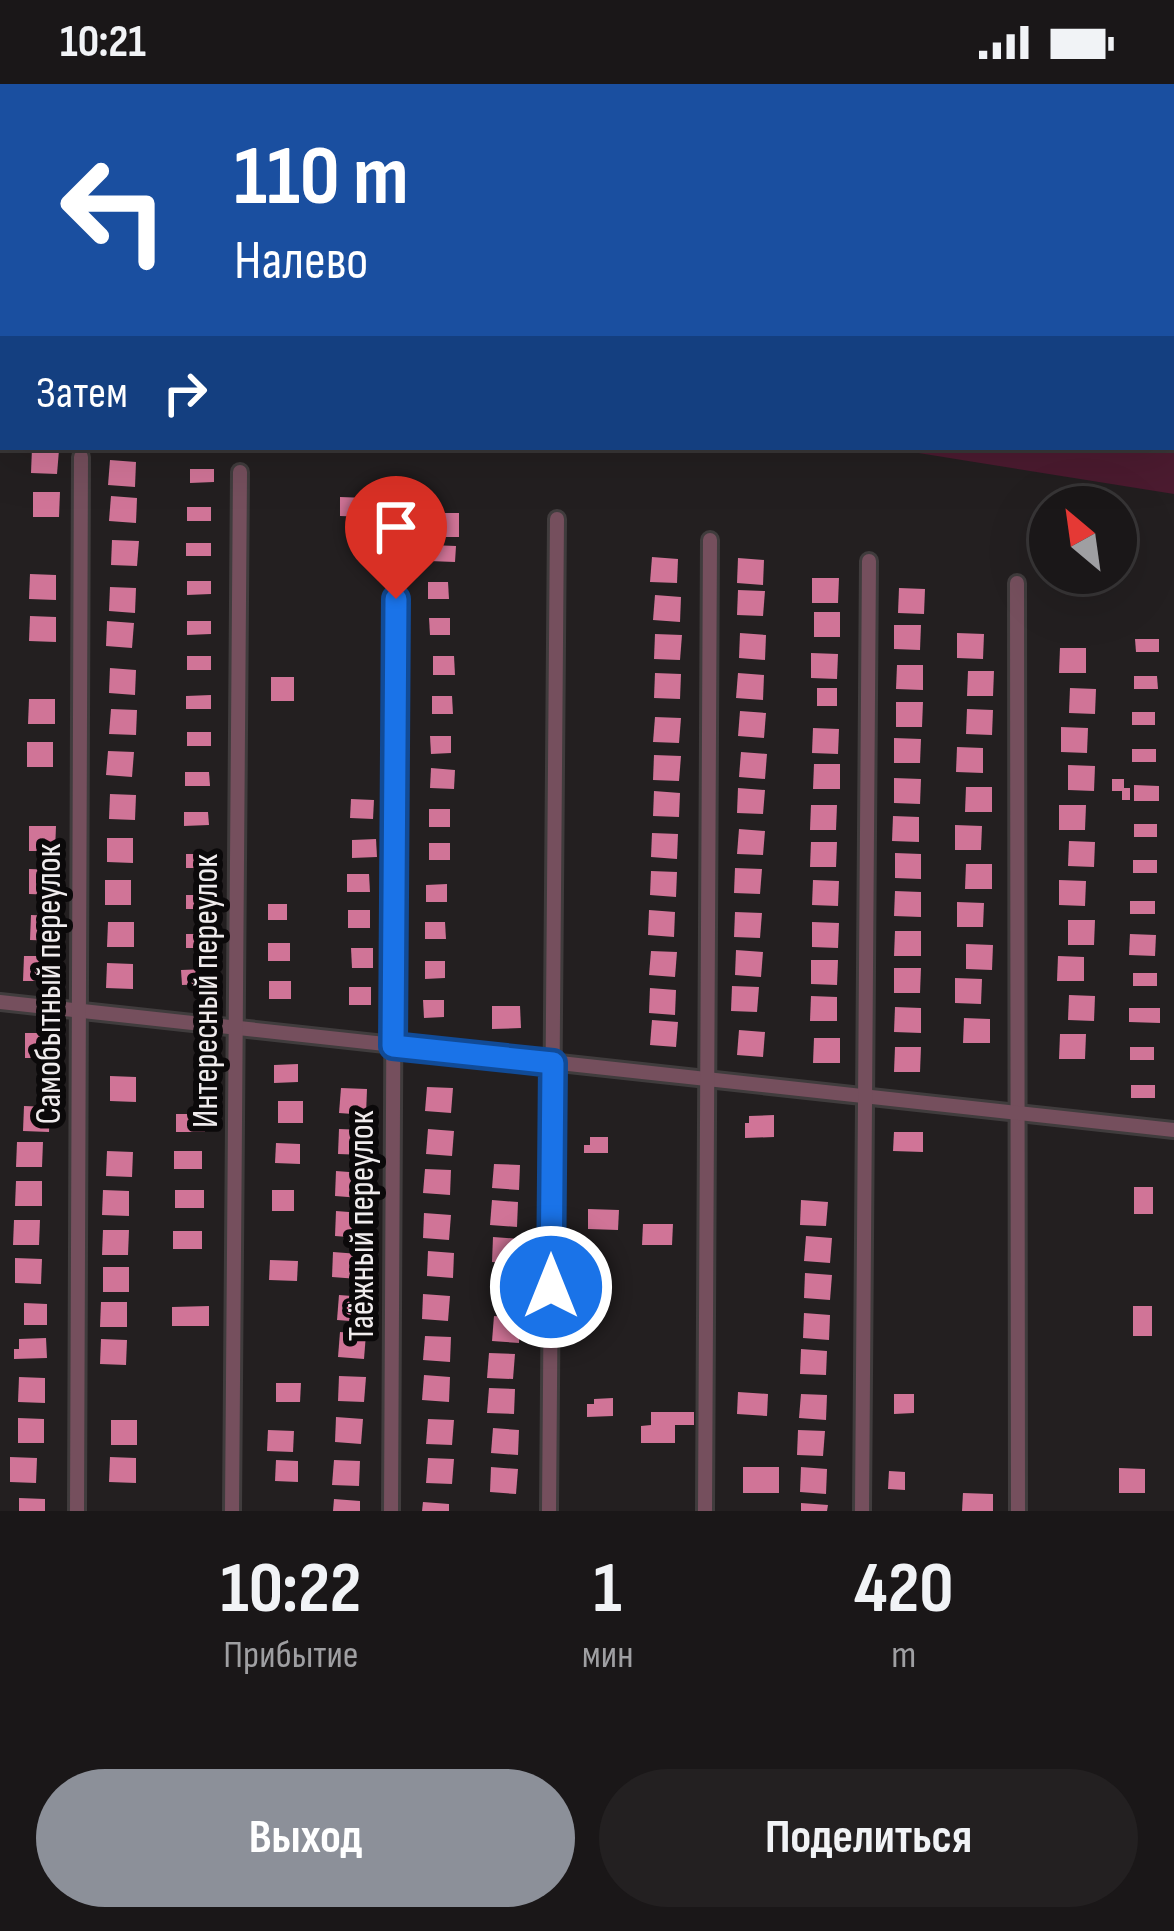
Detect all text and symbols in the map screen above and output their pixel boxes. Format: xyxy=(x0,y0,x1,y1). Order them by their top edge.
text: 10:21 xyxy=(60,15,146,70)
text: 110 m xyxy=(234,127,409,228)
icon: left xyxy=(36,132,192,288)
text: Налево xyxy=(234,229,368,294)
icon: right xyxy=(152,360,218,426)
text: Затем xyxy=(36,366,128,421)
pin xyxy=(345,476,447,599)
north arrow xyxy=(1029,486,1137,594)
map controls xyxy=(1029,486,1137,594)
icon: arrive xyxy=(363,494,429,560)
street label: Самобытный переулок xyxy=(28,843,71,1124)
street label: Интересный переулок xyxy=(185,854,228,1128)
street label: Таёжный переулок xyxy=(341,1110,384,1341)
position arrow xyxy=(488,1224,614,1350)
text: 10:22 xyxy=(221,1546,361,1633)
text: 1 xyxy=(594,1546,622,1633)
text: 420 xyxy=(854,1546,953,1633)
text: Прибытие xyxy=(223,1632,358,1679)
text: мин xyxy=(582,1632,633,1679)
text: m xyxy=(891,1632,916,1679)
button: Выход xyxy=(36,1769,575,1907)
button: Поделиться xyxy=(599,1769,1138,1907)

